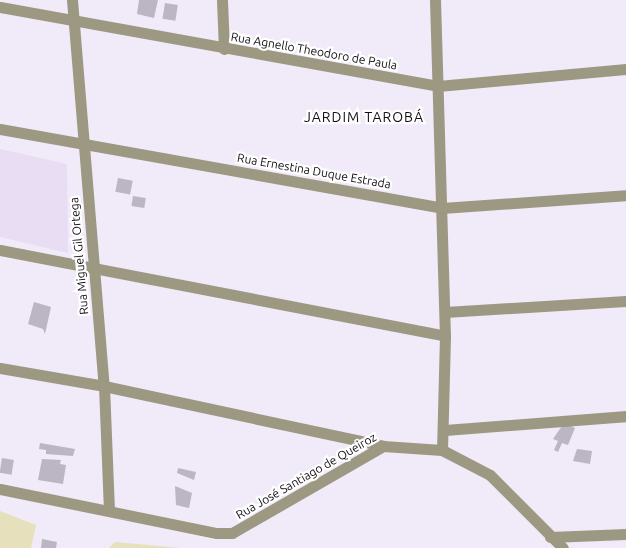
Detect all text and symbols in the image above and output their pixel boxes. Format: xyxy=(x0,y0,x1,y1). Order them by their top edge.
street label: Rua Agnello Theodoro de Paula xyxy=(230,29,398,73)
district label: JARDIM TAROBÁ xyxy=(302,109,426,125)
street label: Rua Ernestina Duque Estrada xyxy=(236,150,392,192)
street label: Rua Miguel Gil Ortega xyxy=(67,197,91,315)
street label: Rua José Santiago de Queiroz xyxy=(233,430,379,522)

